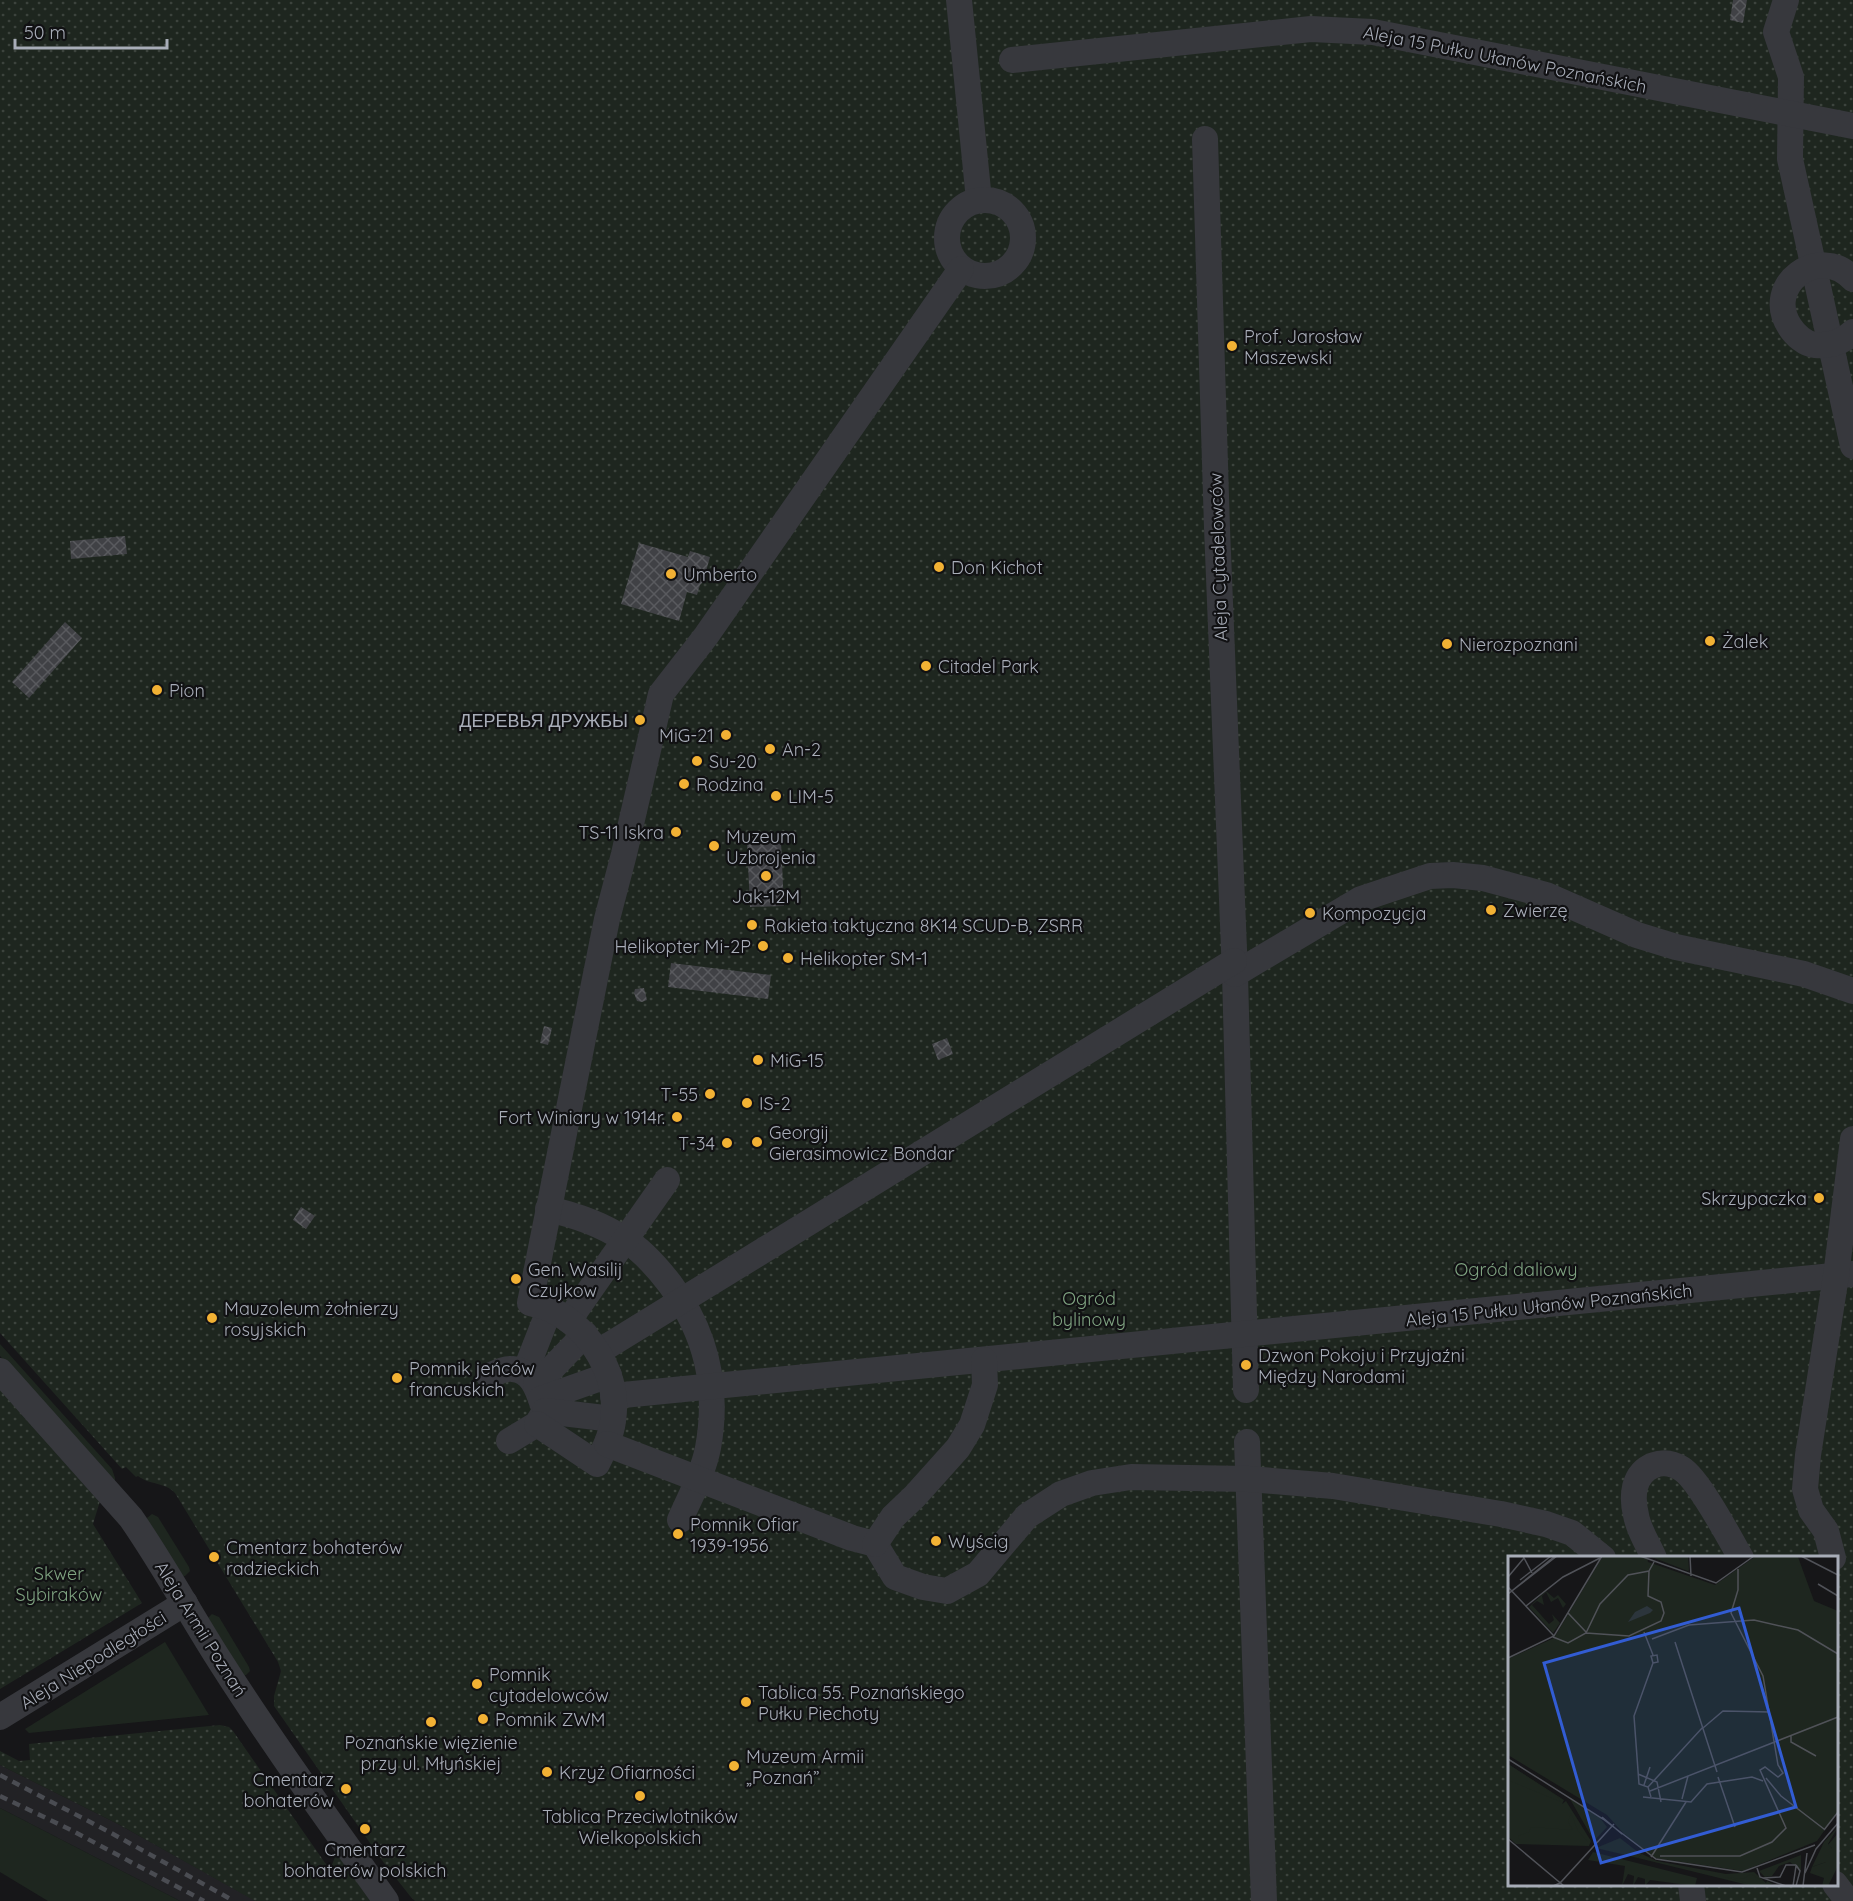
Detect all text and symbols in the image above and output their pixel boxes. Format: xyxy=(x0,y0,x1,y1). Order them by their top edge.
scale bar xyxy=(15,12,166,50)
street label: Aleja 15 Pułku Ułanów Poznańskich xyxy=(1361,20,1649,98)
text: 50 m xyxy=(24,21,66,44)
place label: Prof. Jarosław Maszewski xyxy=(1244,325,1362,369)
marker: Prof. Jarosław Maszewski xyxy=(1225,339,1239,353)
street label: Aleja Cytadelowców xyxy=(1204,472,1232,642)
place label: Don Kichot xyxy=(951,556,1043,579)
marker: Don Kichot xyxy=(932,560,946,574)
place label: Umberto xyxy=(683,563,757,586)
marker: Umberto xyxy=(664,567,678,581)
place label: Żalek xyxy=(1722,630,1768,653)
place label: Nierozpoznani xyxy=(1459,633,1578,656)
marker: Żalek xyxy=(1703,634,1717,648)
marker: Nierozpoznani xyxy=(1440,637,1454,651)
place label: Citadel Park xyxy=(938,655,1039,678)
marker: Citadel Park xyxy=(919,659,933,673)
place label: Pion xyxy=(169,679,205,702)
marker: Pion xyxy=(150,683,164,697)
place label: ДЕРЕВЬЯ ДРУЖБЫ xyxy=(459,709,628,732)
marker: ДЕРЕВЬЯ ДРУЖБЫ xyxy=(633,713,647,727)
place label: MiG-21 xyxy=(659,724,714,747)
marker: MiG-21 xyxy=(719,728,733,742)
place label: An-2 xyxy=(782,738,821,761)
marker: An-2 xyxy=(763,742,777,756)
place label: Su-20 xyxy=(709,750,757,773)
marker: Su-20 xyxy=(690,754,704,768)
place label: Rodzina xyxy=(696,773,764,796)
marker: Rodzina xyxy=(677,777,691,791)
place label: LIM-5 xyxy=(788,785,834,808)
marker: LIM-5 xyxy=(769,789,783,803)
place label: TS-11 Iskra xyxy=(578,821,664,844)
marker: TS-11 Iskra xyxy=(669,825,683,839)
place label: Muzeum Uzbrojenia xyxy=(726,825,816,869)
marker: Muzeum Uzbrojenia xyxy=(707,839,721,853)
marker: Jak-12M xyxy=(759,869,773,883)
place label: Jak-12M xyxy=(732,885,800,908)
place label: Zwierzę xyxy=(1503,899,1568,922)
place label: Kompozycja xyxy=(1322,902,1427,925)
marker: Zwierzę xyxy=(1484,903,1498,917)
marker: Kompozycja xyxy=(1303,906,1317,920)
place label: Rakieta taktyczna 8K14 SCUD-B, ZSRR xyxy=(764,914,1083,937)
marker: Rakieta taktyczna 8K14 SCUD-B, ZSRR xyxy=(745,918,759,932)
place label: Helikopter Mi-2P xyxy=(614,935,751,958)
marker: Helikopter Mi-2P xyxy=(756,939,770,953)
place label: Helikopter SM-1 xyxy=(800,947,928,970)
marker: Helikopter SM-1 xyxy=(781,951,795,965)
place label: MiG-15 xyxy=(770,1049,824,1072)
marker: MiG-15 xyxy=(751,1053,765,1067)
place label: T-55 xyxy=(660,1083,698,1106)
marker: T-55 xyxy=(703,1087,717,1101)
place label: IS-2 xyxy=(759,1092,791,1115)
marker: IS-2 xyxy=(740,1096,754,1110)
place label: Fort Winiary w 1914r. xyxy=(498,1106,665,1129)
marker: Fort Winiary w 1914r. xyxy=(670,1110,684,1124)
place label: Georgij Gierasimowicz Bondar xyxy=(769,1121,955,1165)
place label: T-34 xyxy=(678,1132,715,1155)
marker: Georgij Gierasimowicz Bondar xyxy=(750,1135,764,1149)
marker: T-34 xyxy=(720,1136,734,1150)
place label: Skrzypaczka xyxy=(1701,1187,1807,1210)
marker: Skrzypaczka xyxy=(1812,1191,1826,1205)
place label: Gen. Wasilij Czujkow xyxy=(528,1258,623,1302)
park label: Ogród daliowy xyxy=(1454,1258,1578,1281)
marker: Gen. Wasilij Czujkow xyxy=(509,1272,523,1286)
street label: Aleja 15 Pułku Ułanów Poznańskich xyxy=(1404,1278,1694,1332)
park label: Ogród bylinowy xyxy=(1052,1287,1126,1331)
place label: Mauzoleum żołnierzy rosyjskich xyxy=(224,1297,399,1341)
marker: Mauzoleum żołnierzy rosyjskich xyxy=(205,1311,219,1325)
place label: Dzwon Pokoju i Przyjaźni Między Narodami xyxy=(1258,1344,1465,1388)
place label: Pomnik jeńców francuskich xyxy=(409,1357,535,1401)
marker: Dzwon Pokoju i Przyjaźni Między Narodami xyxy=(1239,1358,1253,1372)
marker: Pomnik jeńców francuskich xyxy=(390,1371,404,1385)
place label: Pomnik Ofiar 1939-1956 xyxy=(690,1513,799,1557)
marker: Pomnik Ofiar 1939-1956 xyxy=(671,1527,685,1541)
place label: Wyścig xyxy=(948,1530,1008,1553)
marker: Wyścig xyxy=(929,1534,943,1548)
place label: Cmentarz bohaterów radzieckich xyxy=(226,1536,403,1580)
marker: Cmentarz bohaterów radzieckich xyxy=(207,1550,221,1564)
inset map xyxy=(1508,1556,1838,1886)
street label: Aleja Armii Poznań xyxy=(150,1557,252,1701)
park label: Skwer Sybiraków xyxy=(16,1562,102,1606)
street label: Aleja Niepodległości xyxy=(16,1606,170,1714)
place label: Pomnik cytadelowców xyxy=(489,1663,609,1707)
marker: Pomnik cytadelowców xyxy=(470,1677,484,1691)
place label: Tablica 55. Poznańskiego Pułku Piechoty xyxy=(758,1681,965,1725)
marker: Tablica 55. Poznańskiego Pułku Piechoty xyxy=(739,1695,753,1709)
place label: Pomnik ZWM xyxy=(495,1708,606,1731)
marker: Pomnik ZWM xyxy=(476,1712,490,1726)
marker: Poznańskie więzienie przy ul. Młyńskiej xyxy=(424,1715,438,1729)
place label: Poznańskie więzienie przy ul. Młyńskiej xyxy=(344,1731,518,1775)
place label: Muzeum Armii „Poznań” xyxy=(746,1745,864,1789)
marker: Muzeum Armii „Poznań” xyxy=(727,1759,741,1773)
place label: Krzyż Ofiarności xyxy=(559,1761,695,1784)
marker: Krzyż Ofiarności xyxy=(540,1765,554,1779)
place label: Cmentarz bohaterów xyxy=(244,1768,334,1812)
marker: Cmentarz bohaterów xyxy=(339,1782,353,1796)
marker: Tablica Przeciwlotników Wielkopolskich xyxy=(633,1789,647,1803)
place label: Tablica Przeciwlotników Wielkopolskich xyxy=(542,1805,738,1849)
marker: Cmentarz bohaterów polskich xyxy=(358,1822,372,1836)
place label: Cmentarz bohaterów polskich xyxy=(284,1838,446,1882)

